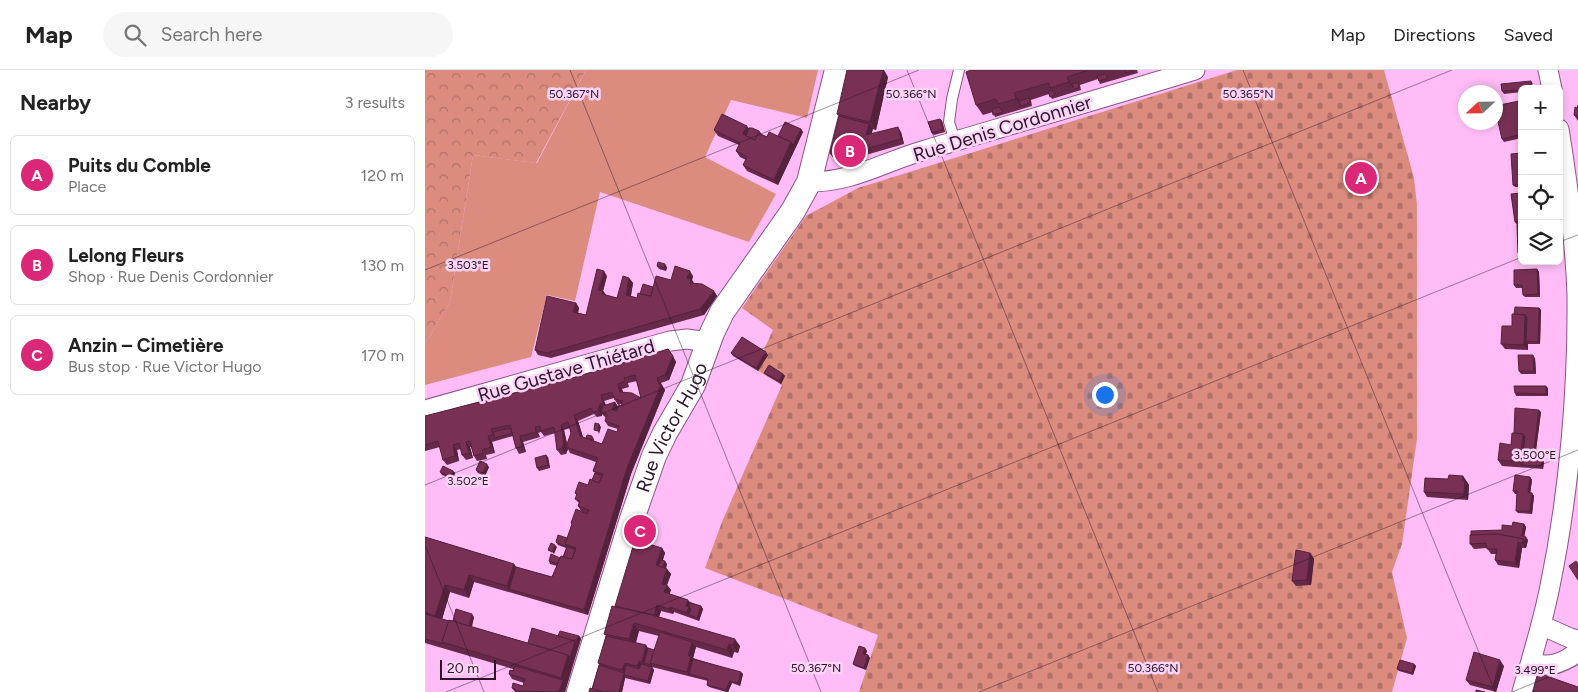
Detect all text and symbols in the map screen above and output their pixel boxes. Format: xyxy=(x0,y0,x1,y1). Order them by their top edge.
search box xyxy=(103,12,453,57)
text: Map xyxy=(25,20,73,49)
icon: search xyxy=(121,21,149,49)
text: Search here xyxy=(161,23,262,46)
text: Map xyxy=(1330,24,1365,46)
text: Directions xyxy=(1393,24,1475,46)
text: Saved xyxy=(1503,24,1553,46)
north arrow xyxy=(1458,85,1503,130)
map controls xyxy=(1518,85,1563,265)
button: + xyxy=(1518,85,1563,130)
text: 50.367°N xyxy=(549,87,599,101)
text: 50.366°N xyxy=(886,87,936,101)
text: 50.365°N xyxy=(1222,87,1274,101)
text: Nearby xyxy=(20,90,91,115)
street label: Rue Denis Cordonnier xyxy=(910,90,1095,167)
text: 3 results xyxy=(345,93,405,112)
button: − xyxy=(1518,130,1563,175)
pin: B xyxy=(834,132,866,170)
text: Puits du Comble xyxy=(68,154,211,177)
pin: A xyxy=(1345,159,1377,197)
text: A xyxy=(31,166,43,185)
text: 120 m xyxy=(361,166,404,185)
button: locate xyxy=(1518,175,1563,220)
text: Place xyxy=(68,177,106,196)
button: layers xyxy=(1518,220,1563,265)
text: Lelong Fleurs xyxy=(68,244,184,267)
text: B xyxy=(32,256,42,275)
text: 130 m xyxy=(361,256,404,275)
text: 3.503°E xyxy=(447,258,489,272)
text: Shop · Rue Denis Cordonnier xyxy=(68,267,273,286)
text: Anzin – Cimetière xyxy=(68,334,223,357)
street label: Rue Gustave Thiétard xyxy=(475,334,657,407)
text: C xyxy=(31,346,43,365)
text: 170 m xyxy=(361,346,404,365)
text: Bus stop · Rue Victor Hugo xyxy=(68,357,262,376)
street label: Rue Victor Hugo xyxy=(631,359,712,495)
your location xyxy=(1092,382,1118,408)
text: 3.500°E xyxy=(1514,448,1556,462)
text: 3.502°E xyxy=(447,474,489,488)
pin: C xyxy=(624,512,656,550)
scale bar xyxy=(440,657,496,680)
text: 20 m xyxy=(447,660,479,677)
text: 50.367°N xyxy=(791,661,841,675)
text: 50.366°N xyxy=(1128,661,1178,675)
text: 3.499°E xyxy=(1514,663,1556,677)

